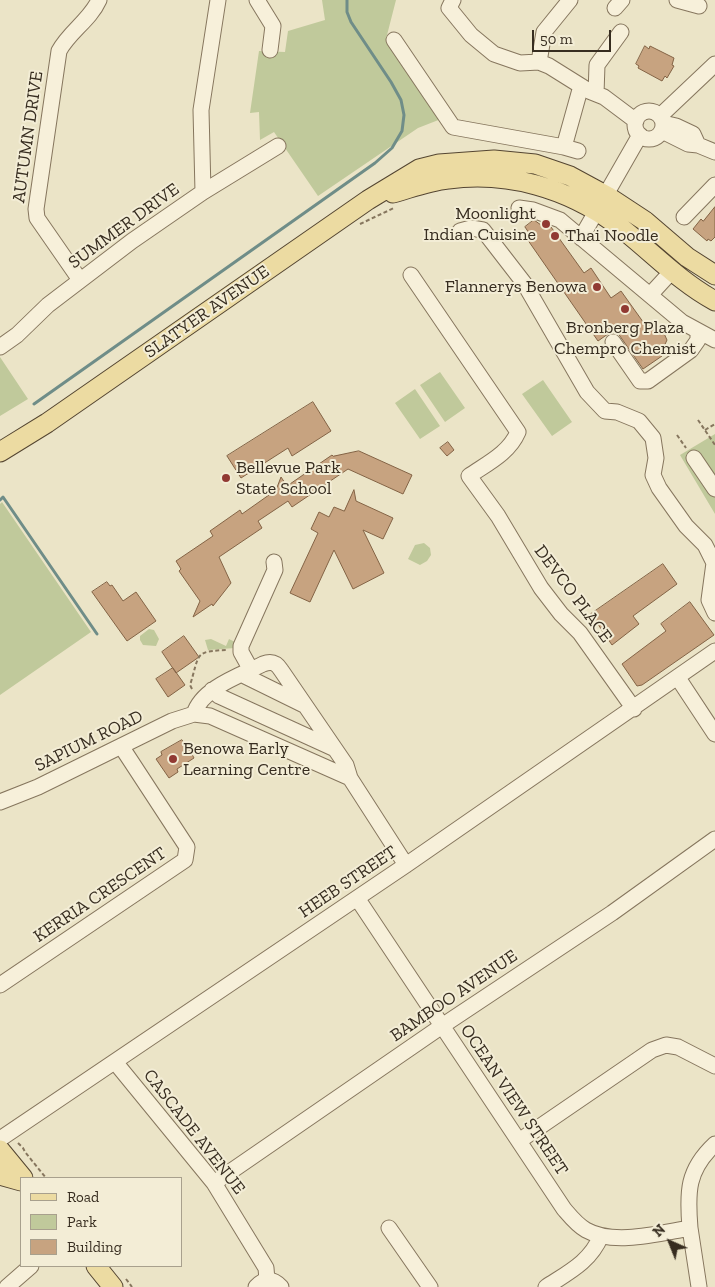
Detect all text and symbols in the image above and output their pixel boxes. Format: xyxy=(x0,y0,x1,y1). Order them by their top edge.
scale bar xyxy=(535,20,614,52)
text: 50 m xyxy=(540,30,573,48)
street label: AUTUMN DRIVE xyxy=(8,70,48,204)
street label: SUMMER DRIVE xyxy=(64,179,184,273)
place label: Moonlight Indian Cuisine xyxy=(423,203,536,245)
marker: Moonlight Indian Cuisine xyxy=(540,218,552,230)
place label: Thai Noodle xyxy=(565,225,659,247)
marker: Thai Noodle xyxy=(549,230,561,242)
street label: SLATYER AVENUE xyxy=(140,261,274,363)
place label: Flannerys Benowa xyxy=(445,276,587,298)
marker: Flannerys Benowa xyxy=(591,281,603,293)
marker: Bronberg Plaza Chempro Chemist xyxy=(619,303,631,315)
place label: Bronberg Plaza Chempro Chemist xyxy=(554,317,696,359)
place label: Bellevue Park State School xyxy=(236,457,341,499)
marker: Bellevue Park State School xyxy=(220,472,232,484)
street label: DEVCO PLACE xyxy=(529,541,617,647)
street label: SAPIUM ROAD xyxy=(31,705,147,777)
place label: Benowa Early Learning Centre xyxy=(183,738,310,781)
marker: Benowa Early Learning Centre xyxy=(167,753,179,765)
street label: HEEB STREET xyxy=(295,841,401,923)
street label: KERRIA CRESCENT xyxy=(30,843,170,947)
street label: BAMBOO AVENUE xyxy=(386,945,522,1047)
street label: OCEAN VIEW STREET xyxy=(455,1020,573,1180)
street label: CASCADE AVENUE xyxy=(138,1065,250,1199)
legend xyxy=(20,1177,182,1267)
text: Road xyxy=(67,1188,99,1206)
text: Park xyxy=(67,1213,97,1231)
north arrow xyxy=(645,1217,695,1267)
text: N xyxy=(649,1221,669,1241)
text: Building xyxy=(67,1238,122,1256)

